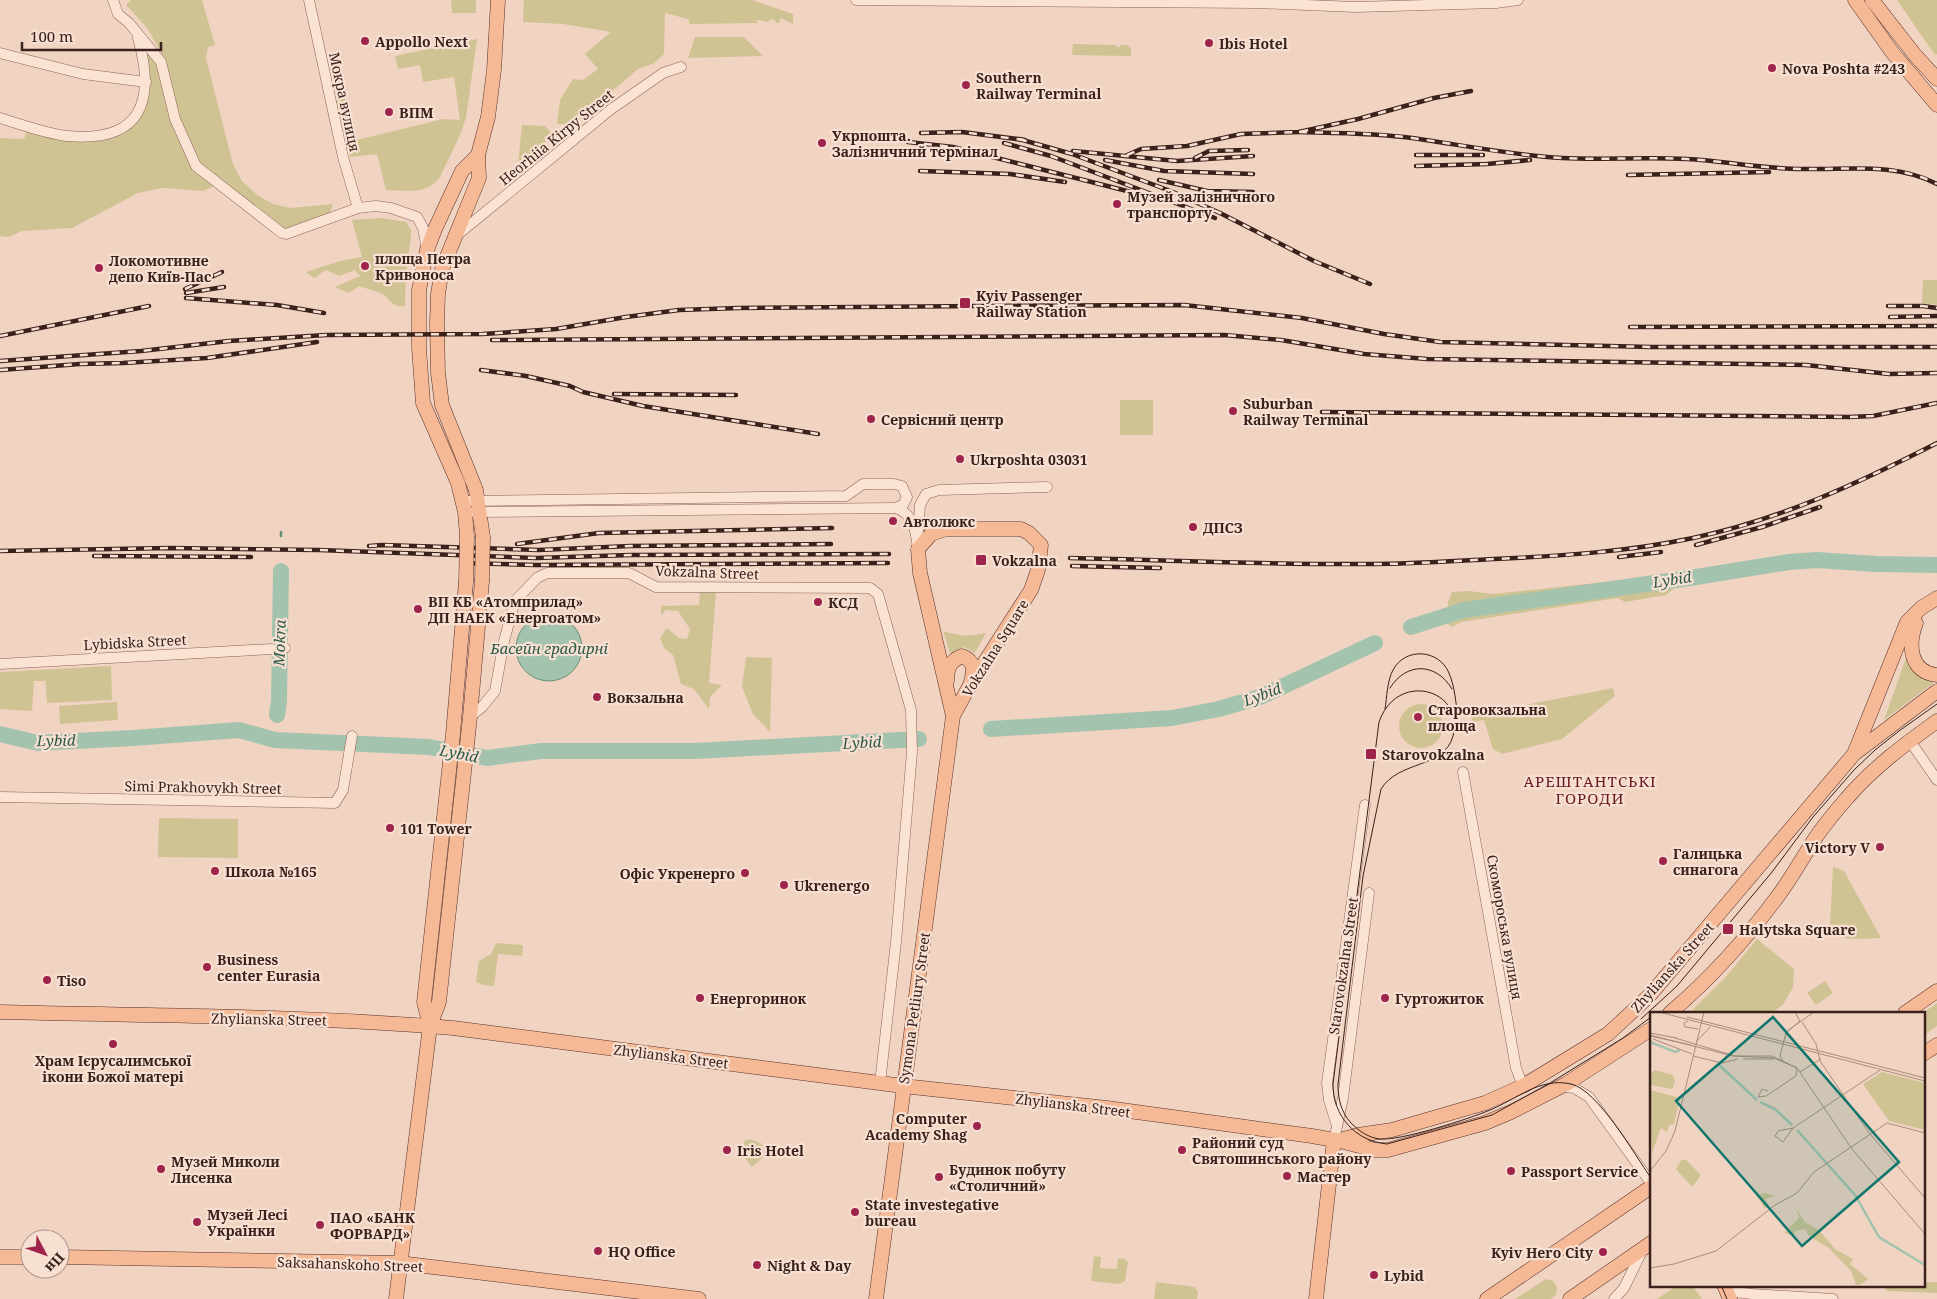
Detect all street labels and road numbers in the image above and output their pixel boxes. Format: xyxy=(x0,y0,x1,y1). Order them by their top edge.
street label: Мокра вулиця xyxy=(325,51,365,154)
street label: Heorhiia Kirpy Street xyxy=(495,85,617,189)
street label: Vokzalna Street xyxy=(655,561,759,583)
street label: Vokzalna Square xyxy=(957,596,1033,700)
street label: Lybidska Street xyxy=(83,630,187,654)
street label: Simi Prakhovykh Street xyxy=(124,776,282,798)
street label: Скомороська вулиця xyxy=(1483,853,1527,1001)
street label: Starovokzalna Street xyxy=(1324,896,1362,1036)
street label: Zhylianska Street xyxy=(1626,918,1718,1016)
street label: Symona Petliury Street xyxy=(894,931,934,1085)
street label: Zhylianska Street xyxy=(211,1008,327,1030)
street label: Zhylianska Street xyxy=(612,1040,730,1072)
street label: Zhylianska Street xyxy=(1014,1089,1132,1121)
street label: Saksahanskoho Street xyxy=(277,1252,423,1276)

